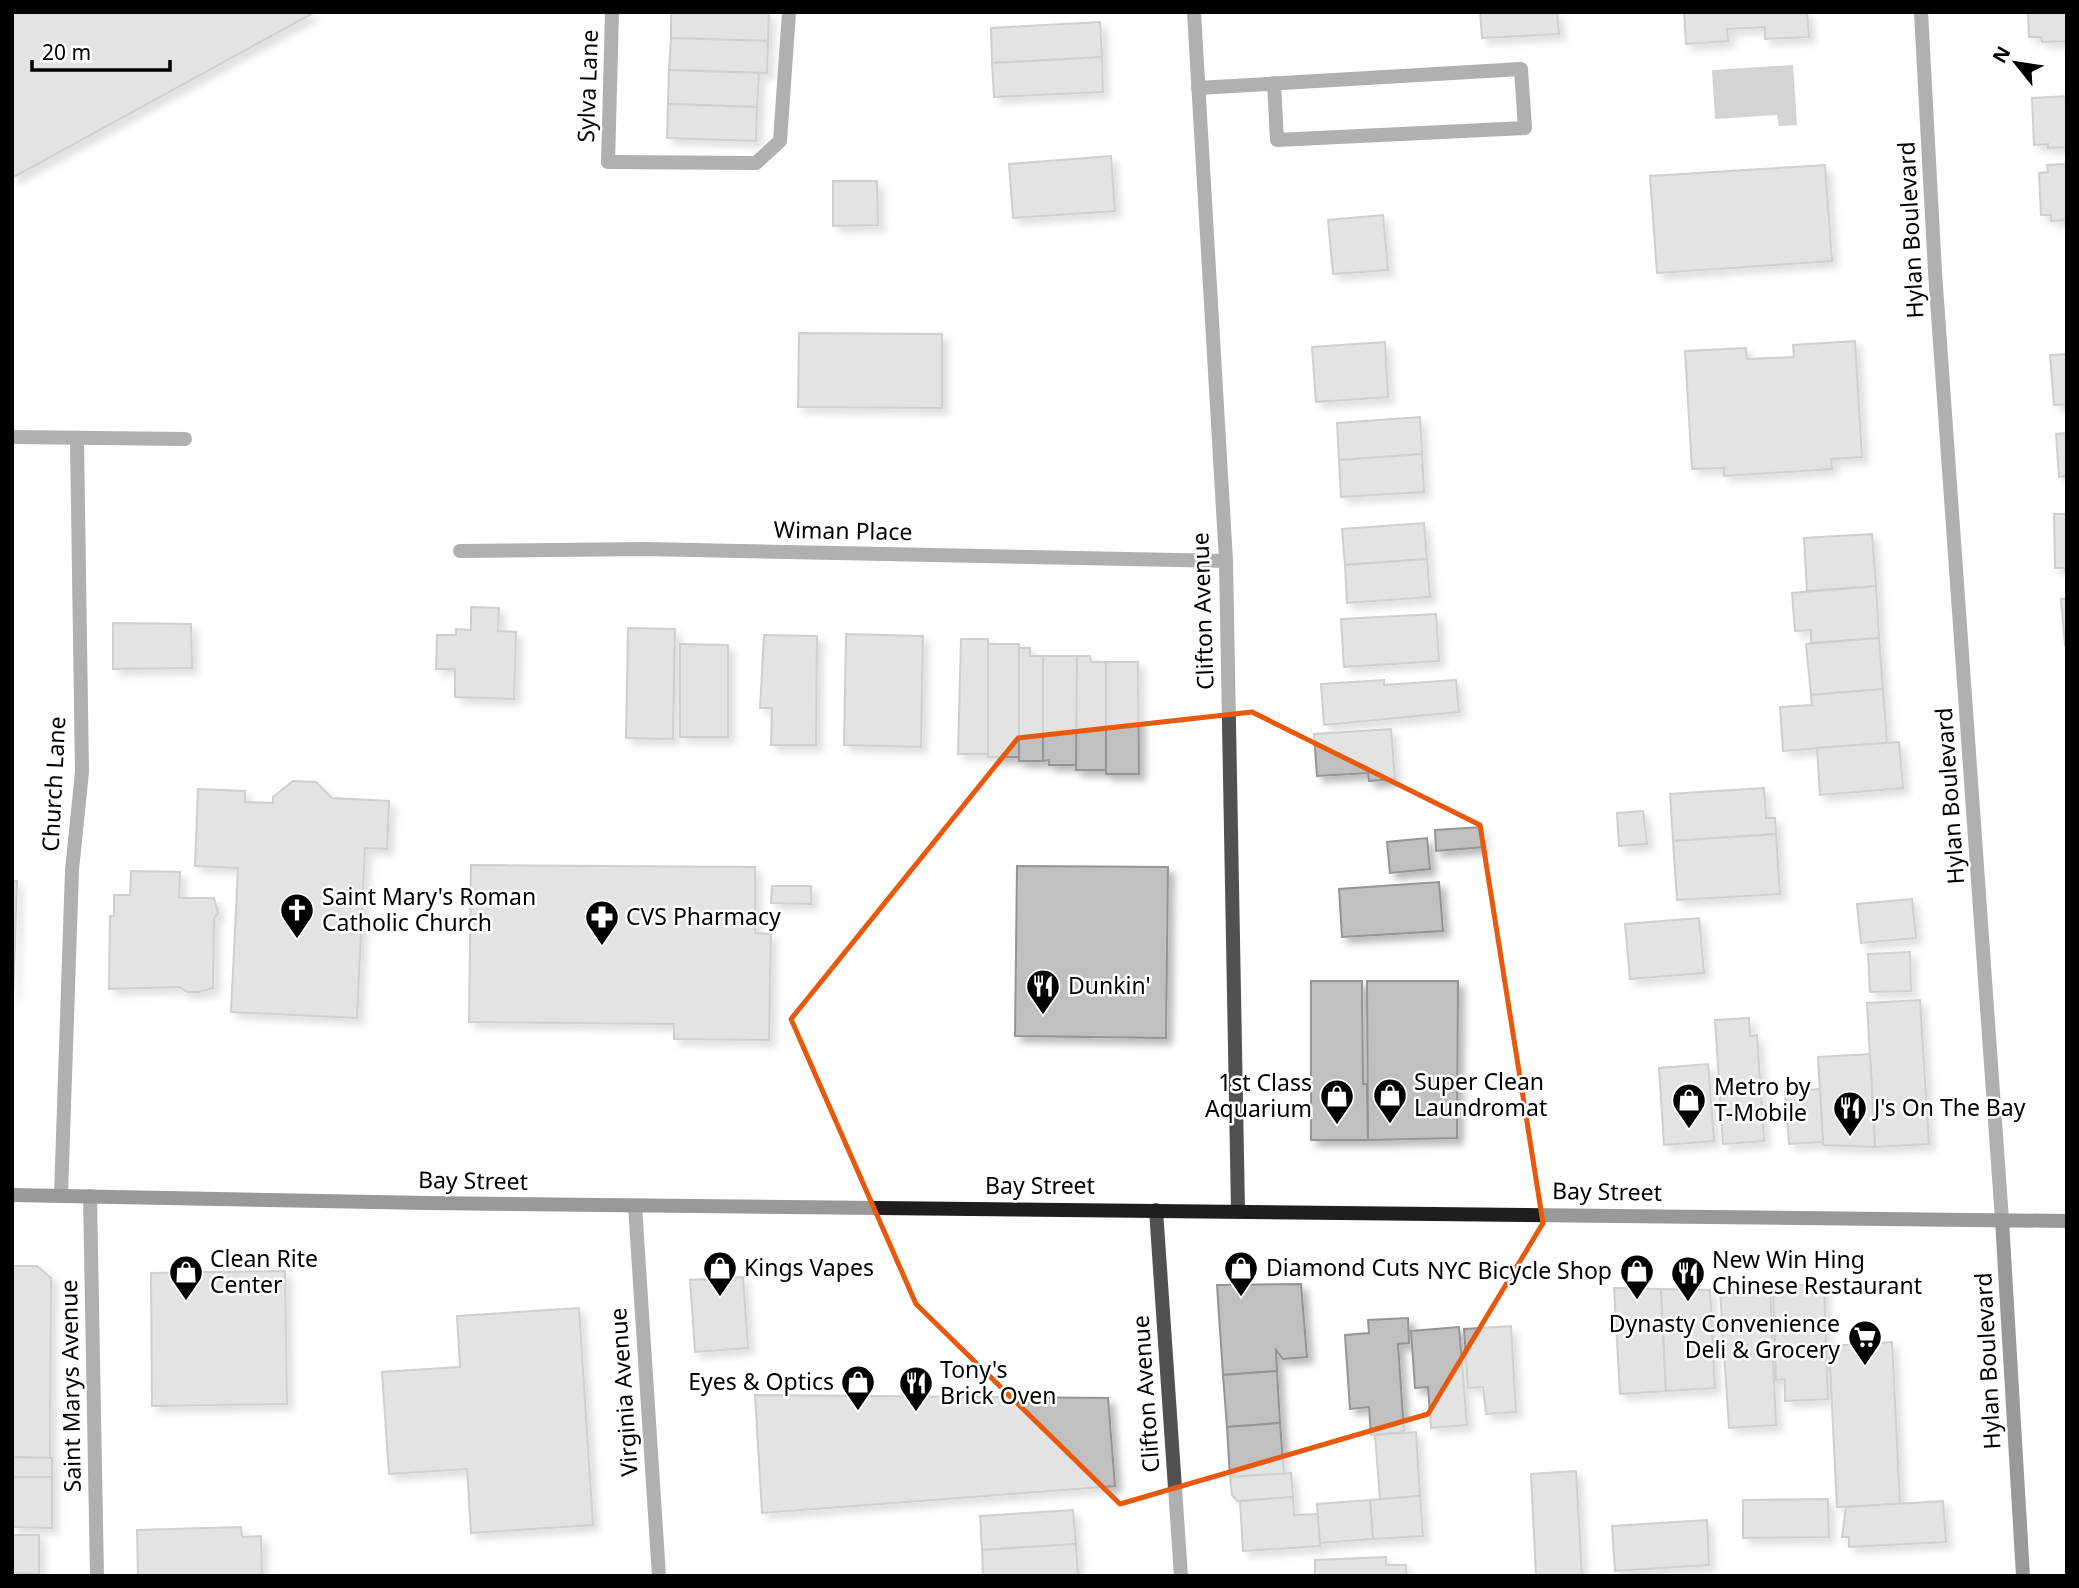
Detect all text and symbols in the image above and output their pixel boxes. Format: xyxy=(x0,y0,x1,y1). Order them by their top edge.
scale bar xyxy=(32,28,170,72)
north arrow xyxy=(1981,28,2051,98)
street label: Sylva Lane xyxy=(569,29,605,143)
text: 20 m xyxy=(42,38,91,66)
text: N xyxy=(1986,41,2016,68)
street label: Hylan Boulevard xyxy=(1889,141,1931,319)
street label: Wiman Place xyxy=(773,513,913,547)
street label: Clifton Avenue xyxy=(1183,532,1221,690)
street label: Hylan Boulevard xyxy=(1927,707,1971,886)
street label: Church Lane xyxy=(33,716,73,852)
place label: Saint Mary's Roman Catholic Church xyxy=(322,880,536,938)
church icon: Saint Mary's Roman Catholic Church xyxy=(278,891,316,940)
pharmacy icon: CVS Pharmacy xyxy=(583,898,621,947)
place label: CVS Pharmacy xyxy=(626,900,781,932)
restaurant icon: Dunkin' xyxy=(1024,967,1062,1016)
place label: Dunkin' xyxy=(1068,969,1151,1001)
place label: Super Clean Laundromat xyxy=(1414,1065,1547,1123)
place label: 1st Class Aquarium xyxy=(1205,1066,1312,1124)
place label: Metro by T-Mobile xyxy=(1714,1070,1811,1128)
shop icon: Super Clean Laundromat xyxy=(1371,1076,1409,1125)
shop icon: 1st Class Aquarium xyxy=(1318,1077,1356,1126)
shop icon: Metro by T-Mobile xyxy=(1670,1081,1708,1130)
restaurant icon: J's On The Bay xyxy=(1831,1089,1869,1138)
place label: J's On The Bay xyxy=(1872,1091,2026,1123)
street label: Bay Street xyxy=(418,1163,528,1197)
street label: Bay Street xyxy=(985,1169,1095,1201)
street label: Bay Street xyxy=(1552,1174,1662,1208)
place label: Clean Rite Center xyxy=(210,1242,318,1300)
place label: New Win Hing Chinese Restaurant xyxy=(1712,1243,1922,1301)
shop icon: Kings Vapes xyxy=(701,1249,739,1298)
shop icon: Diamond Cuts xyxy=(1222,1249,1260,1298)
place label: Kings Vapes xyxy=(744,1251,874,1283)
place label: Diamond Cuts xyxy=(1266,1251,1419,1283)
shop icon: NYC Bicycle Shop xyxy=(1618,1252,1656,1301)
shop icon: Clean Rite Center xyxy=(167,1253,205,1302)
place label: NYC Bicycle Shop xyxy=(1427,1254,1612,1286)
restaurant icon: New Win Hing Chinese Restaurant xyxy=(1669,1254,1707,1303)
street label: Hylan Boulevard xyxy=(1966,1272,2008,1450)
street label: Saint Marys Avenue xyxy=(52,1279,88,1493)
street label: Virginia Avenue xyxy=(601,1307,645,1477)
place label: Dynasty Convenience Deli & Grocery xyxy=(1609,1307,1840,1365)
street label: Clifton Avenue xyxy=(1124,1314,1166,1474)
supermarket icon: Dynasty Convenience Deli & Grocery xyxy=(1846,1318,1884,1367)
place label: Tony's Brick Oven xyxy=(940,1353,1057,1411)
shop icon: Eyes & Optics xyxy=(839,1363,877,1412)
restaurant icon: Tony's Brick Oven xyxy=(897,1364,935,1413)
place label: Eyes & Optics xyxy=(688,1365,834,1397)

